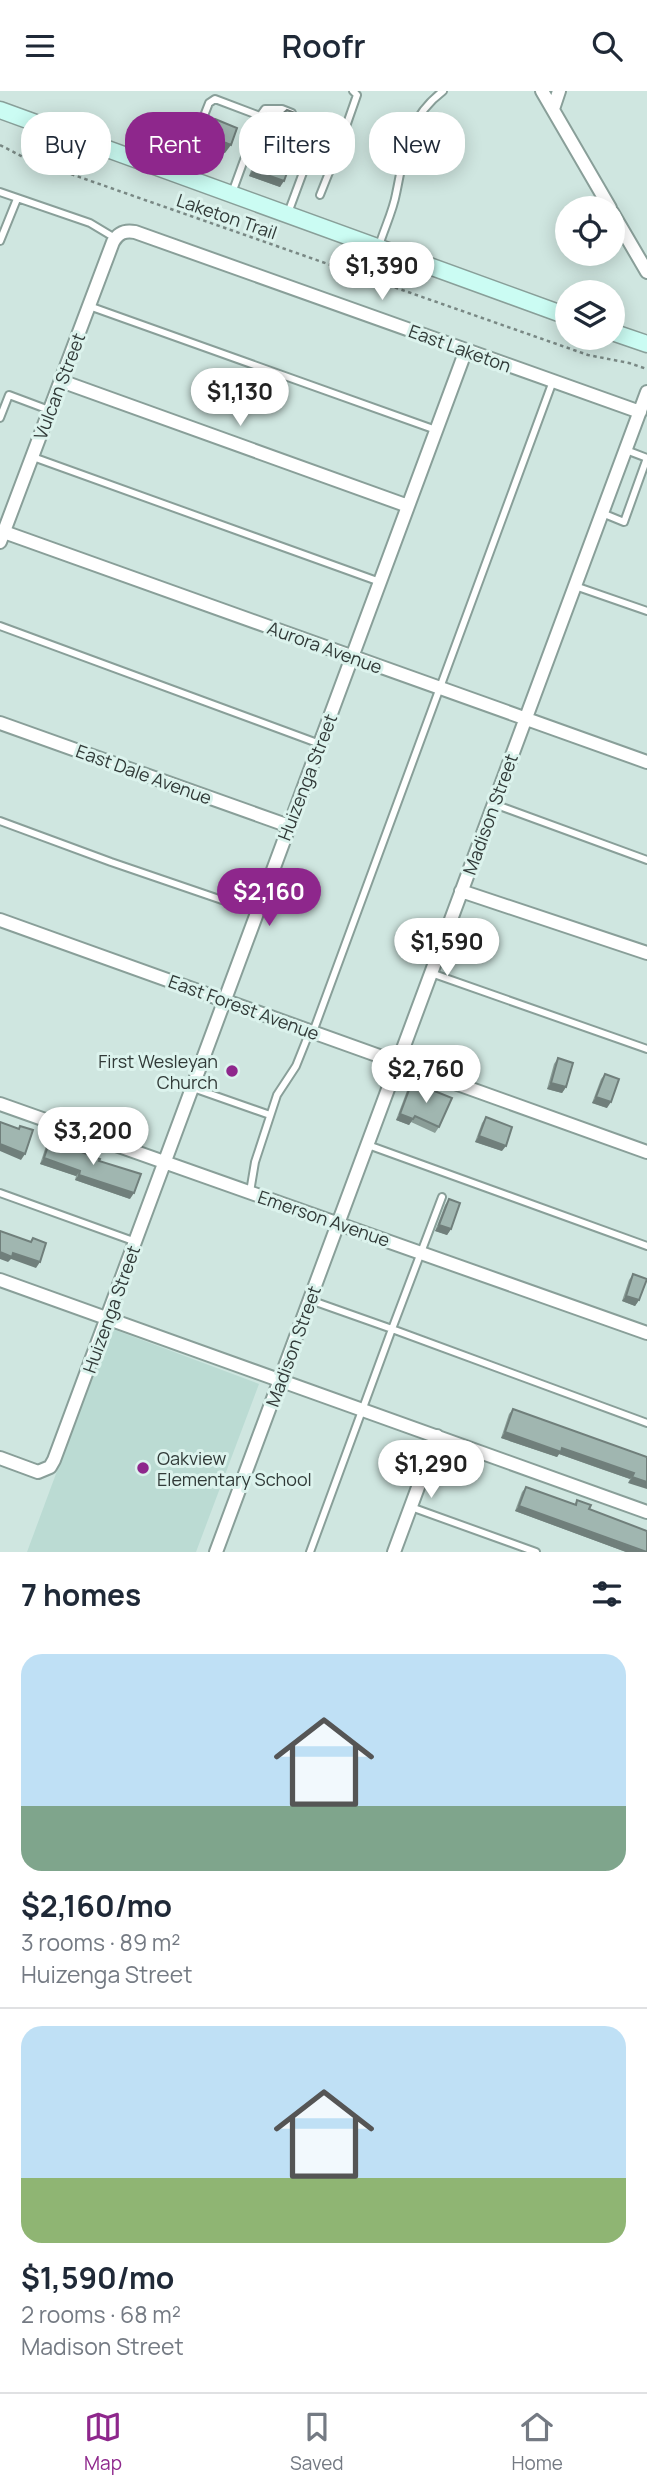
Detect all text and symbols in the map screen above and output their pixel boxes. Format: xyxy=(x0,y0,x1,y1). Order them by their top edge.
text: Roofr xyxy=(281,24,366,68)
icon: menu xyxy=(21,27,59,65)
icon: search xyxy=(588,27,626,65)
chip: Buy xyxy=(21,112,111,175)
chip: Rent xyxy=(125,112,225,175)
chip: Filters xyxy=(239,112,355,175)
chip: New xyxy=(369,112,465,175)
street label: Laketon Trail xyxy=(174,188,280,244)
map controls xyxy=(555,196,625,350)
button: locate xyxy=(555,196,625,266)
pin: $1,390 xyxy=(325,243,439,302)
text: $1,390 xyxy=(345,249,419,281)
button: layers xyxy=(555,280,625,350)
street label: East Laketon xyxy=(406,318,514,378)
street label: Vulcan Street xyxy=(28,329,90,443)
pin: $1,130 xyxy=(183,369,297,428)
text: $1,130 xyxy=(207,375,273,407)
street label: Aurora Avenue xyxy=(264,615,386,679)
street label: Huizenga Street xyxy=(272,710,342,844)
street label: East Dale Avenue xyxy=(73,738,215,810)
street label: Madison Street xyxy=(457,750,523,878)
pin: $2,160 xyxy=(212,869,326,928)
text: $2,160 xyxy=(233,875,305,907)
pin: $1,590 xyxy=(390,919,504,978)
text: $1,590 xyxy=(410,925,484,957)
street label: East Forest Avenue xyxy=(165,969,323,1045)
pin: $2,760 xyxy=(369,1045,483,1105)
place label: First Wesleyan Church xyxy=(98,1049,218,1094)
text: $2,760 xyxy=(388,1052,464,1084)
marker: First Wesleyan Church xyxy=(224,1063,240,1079)
pin: $3,200 xyxy=(36,1107,150,1167)
text: $3,200 xyxy=(54,1114,132,1146)
street label: Emerson Avenue xyxy=(255,1184,393,1252)
street label: Huizenga Street xyxy=(77,1242,145,1376)
street label: Madison Street xyxy=(260,1282,326,1410)
pin: $1,290 xyxy=(374,1441,488,1500)
place label: Oakview Elementary School xyxy=(157,1446,312,1491)
text: $1,290 xyxy=(394,1447,468,1479)
marker: Oakview Elementary School xyxy=(135,1460,151,1476)
text: 7 homes xyxy=(21,1574,141,1615)
icon: filters xyxy=(588,1575,626,1613)
icon: home xyxy=(261,1699,387,1825)
text: $2,160/mo xyxy=(21,1885,172,1926)
text: 3 rooms · 89 m² xyxy=(21,1926,181,1958)
text: Huizenga Street xyxy=(21,1958,192,1990)
icon: home xyxy=(261,2071,387,2197)
text: $1,590/mo xyxy=(21,2257,174,2298)
text: 2 rooms · 68 m² xyxy=(21,2298,181,2330)
text: Madison Street xyxy=(21,2330,184,2362)
tab: Map xyxy=(84,2408,122,2476)
tab: Saved xyxy=(290,2408,344,2476)
tab: Home xyxy=(512,2408,563,2476)

